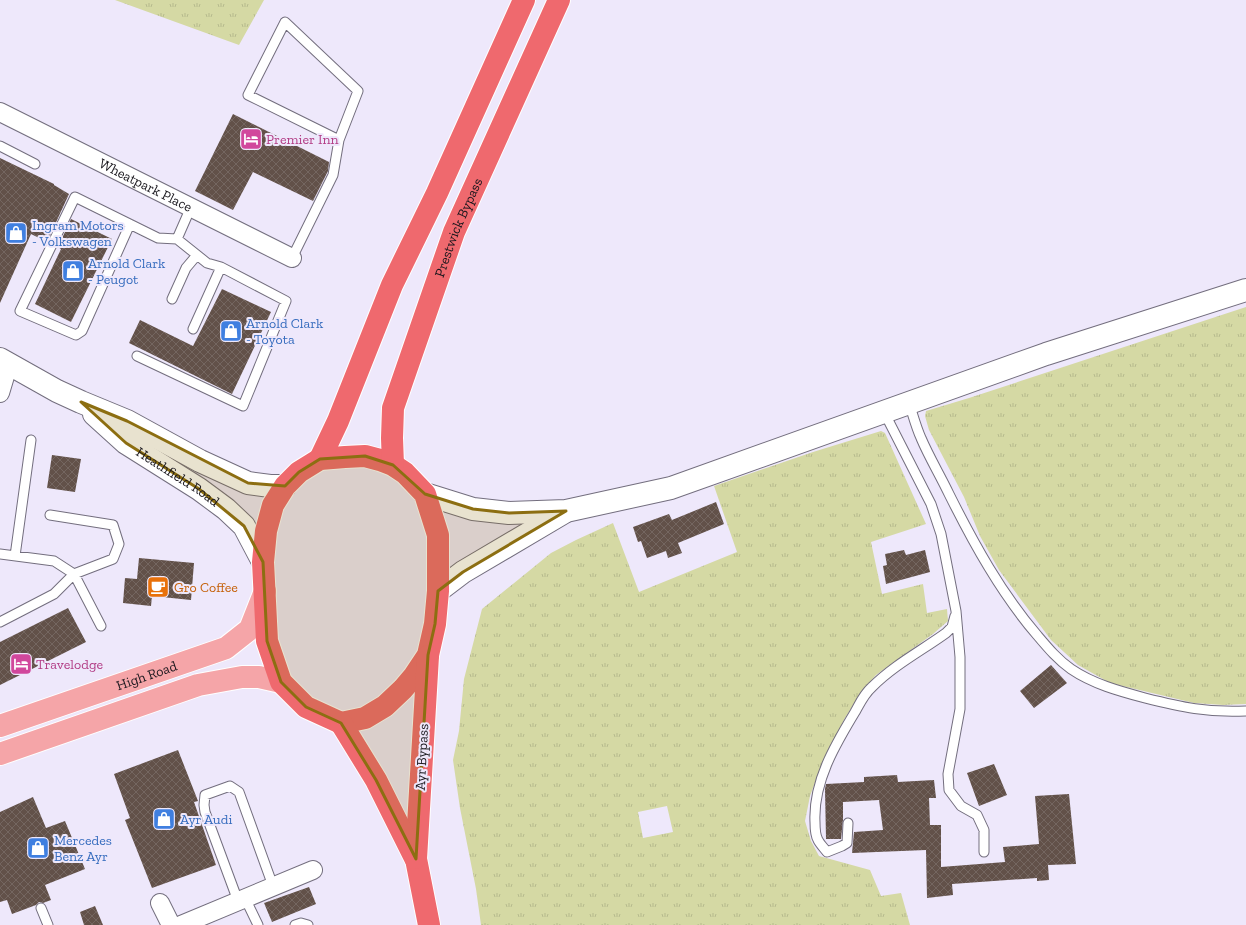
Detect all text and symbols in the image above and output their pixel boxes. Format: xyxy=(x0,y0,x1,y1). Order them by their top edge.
hotel icon: Premier Inn xyxy=(238,126,264,152)
place label: Premier Inn xyxy=(266,131,338,148)
street label: Wheatpark Place xyxy=(96,155,195,215)
street label: Prestwick Bypass xyxy=(431,175,486,279)
place label: Ingram Motors - Volkswagen xyxy=(32,217,124,250)
shop icon: Ingram Motors - Volkswagen xyxy=(3,220,29,246)
place label: Arnold Clark - Peugot xyxy=(88,255,166,288)
shop icon: Arnold Clark - Peugot xyxy=(60,258,86,284)
place label: Arnold Clark - Toyota xyxy=(246,315,324,348)
shop icon: Arnold Clark - Toyota xyxy=(218,318,244,344)
street label: Heathfield Road xyxy=(133,443,223,510)
cafe icon: Gro Coffee xyxy=(145,574,171,600)
place label: Gro Coffee xyxy=(174,579,238,596)
hotel icon: Travelodge xyxy=(8,651,34,677)
place label: Travelodge xyxy=(36,656,104,673)
street label: High Road xyxy=(114,657,179,694)
street label: Ayr Bypass xyxy=(412,723,432,791)
shop icon: Ayr Audi xyxy=(151,806,177,832)
place label: Ayr Audi xyxy=(180,811,232,828)
place label: Mercedes Benz Ayr xyxy=(54,832,112,865)
shop icon: Mercedes Benz Ayr xyxy=(25,835,51,861)

